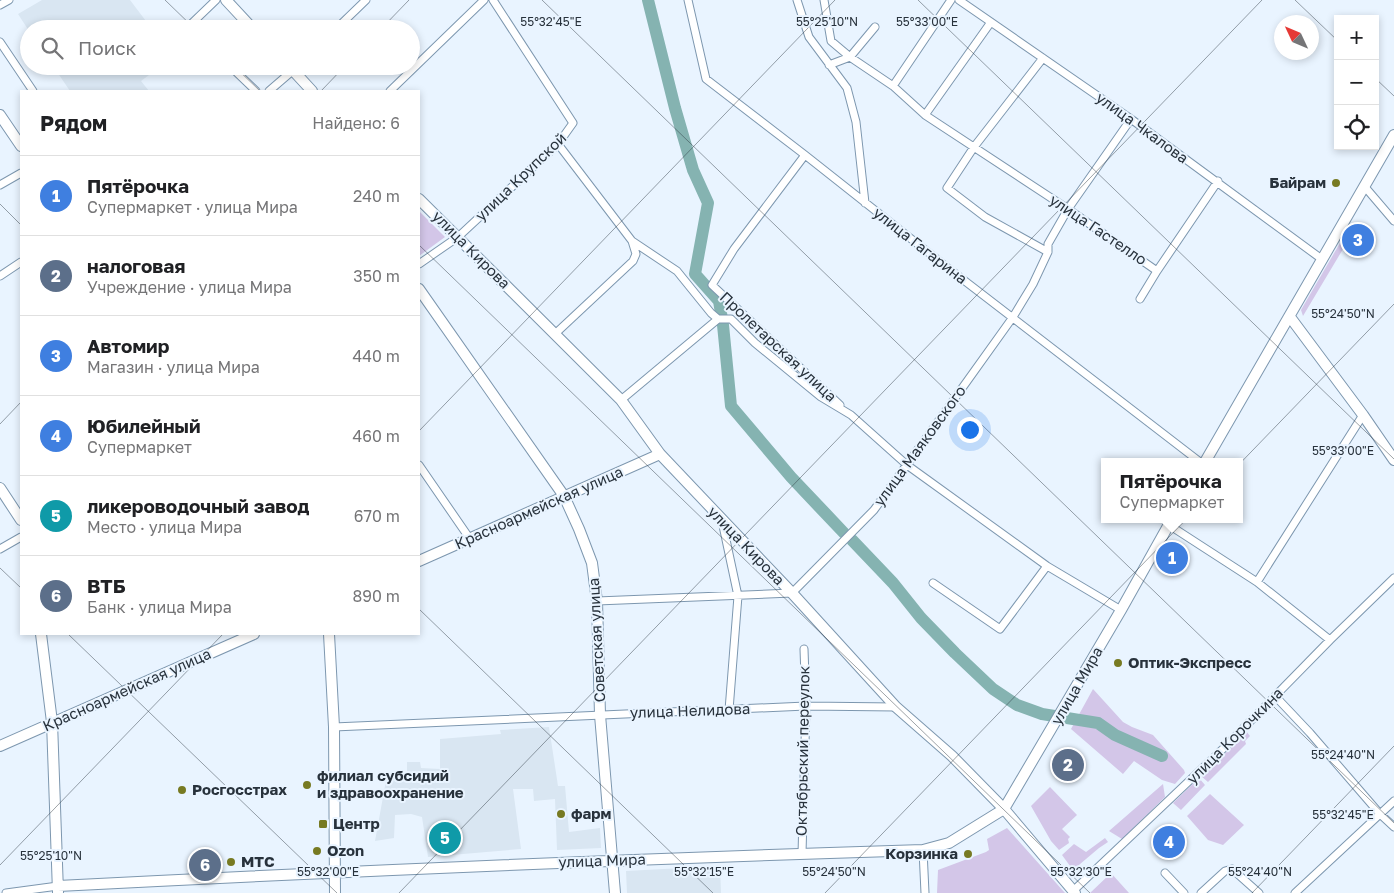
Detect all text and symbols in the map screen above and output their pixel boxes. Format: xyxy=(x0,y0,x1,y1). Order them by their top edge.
text: 55°32'45"E xyxy=(520,14,582,29)
text: 55°25'10"N xyxy=(796,14,858,29)
text: 55°33'00"E xyxy=(896,14,958,29)
north arrow xyxy=(1274,15,1319,60)
map controls xyxy=(1334,15,1379,150)
button: + xyxy=(1334,15,1379,60)
search box xyxy=(20,20,420,75)
icon: search xyxy=(38,34,66,62)
text: Поиск xyxy=(78,36,137,59)
button: − xyxy=(1334,60,1379,105)
street label: улица Чкалова xyxy=(1093,88,1192,167)
button: locate xyxy=(1334,105,1379,150)
text: Рядом xyxy=(40,110,107,136)
text: Найдено: 6 xyxy=(312,113,400,133)
street label: улица Крупской xyxy=(471,128,569,224)
place label: Байрам xyxy=(1269,173,1326,191)
text: Пятёрочка xyxy=(87,174,189,197)
marker: Байрам xyxy=(1330,177,1342,189)
text: 1 xyxy=(52,186,60,206)
text: 240 m xyxy=(353,186,400,206)
street label: улица Гастелло xyxy=(1046,190,1151,268)
text: Супермаркет · улица Мира xyxy=(87,197,298,217)
street label: улица Гагарина xyxy=(870,203,971,287)
street label: улица Кирова xyxy=(429,207,514,292)
pin: 3 xyxy=(1342,221,1374,259)
text: налоговая xyxy=(87,254,185,277)
text: 2 xyxy=(51,266,61,286)
text: 350 m xyxy=(353,266,400,286)
text: Учреждение · улица Мира xyxy=(87,277,292,297)
street label: Пролетарская улица xyxy=(717,288,841,405)
text: 55°24'50"N xyxy=(1311,306,1375,321)
text: Автомир xyxy=(87,334,169,357)
text: 3 xyxy=(51,346,61,366)
text: 440 m xyxy=(352,346,400,366)
text: Магазин · улица Мира xyxy=(87,357,260,377)
street label: улица Маяковского xyxy=(869,382,969,509)
text: Юбилейный xyxy=(87,414,201,437)
your location xyxy=(957,417,983,443)
text: 4 xyxy=(51,426,61,446)
text: 460 m xyxy=(352,426,400,446)
text: Супермаркет xyxy=(87,437,192,457)
text: 55°33'00"E xyxy=(1312,443,1374,458)
popup xyxy=(1101,458,1243,523)
street label: Красноармейская улица xyxy=(452,462,626,552)
text: Пятёрочка xyxy=(1120,469,1222,492)
text: Супермаркет xyxy=(1120,492,1224,512)
text: ликероводочный завод xyxy=(87,494,309,517)
street label: улица Кирова xyxy=(705,502,789,588)
text: 5 xyxy=(51,506,61,526)
text: 670 m xyxy=(354,506,400,526)
text: Место · улица Мира xyxy=(87,517,242,537)
pin: 1 xyxy=(1156,539,1188,577)
text: ВТБ xyxy=(87,574,126,597)
street label: Советская улица xyxy=(584,577,608,703)
text: 6 xyxy=(51,586,61,606)
text: 890 m xyxy=(352,586,400,606)
text: Банк · улица Мира xyxy=(87,597,232,617)
street label: улица Мира xyxy=(1046,643,1106,728)
street label: Красноармейская улица xyxy=(40,644,214,734)
place label: Оптик-Экспресс xyxy=(1128,653,1252,671)
marker: Оптик-Экспресс xyxy=(1112,657,1124,669)
street label: Октябрьский переулок xyxy=(792,665,812,836)
street label: улица Корочкина xyxy=(1182,683,1286,787)
street label: улица Нелидова xyxy=(629,699,751,721)
pin: 2 xyxy=(1052,746,1084,784)
text: 55°24'40"N xyxy=(1311,747,1375,762)
place label: филиал субсидий и здравоохранение xyxy=(317,766,464,801)
marker: филиал субсидий и здравоохранение xyxy=(301,779,313,791)
place label: Росгосстрах xyxy=(192,780,287,798)
marker: Росгосстрах xyxy=(176,784,188,796)
place label: фарм xyxy=(571,804,611,822)
text: 55°32'45"E xyxy=(1312,807,1374,822)
marker: фарм xyxy=(555,808,567,820)
place label: Центр xyxy=(333,814,380,832)
marker: Центр xyxy=(317,818,329,830)
pin: 5 xyxy=(429,819,461,857)
pin: 4 xyxy=(1153,823,1185,861)
place label: Ozon xyxy=(327,841,364,859)
place label: Корзинка xyxy=(885,844,958,862)
marker: Ozon xyxy=(311,845,323,857)
pin: 6 xyxy=(189,846,221,884)
text: 55°25'10"N xyxy=(20,848,82,863)
marker: Корзинка xyxy=(962,848,974,860)
street label: улица Мира xyxy=(558,849,646,871)
place label: МТС xyxy=(241,852,275,870)
marker: МТС xyxy=(225,856,237,868)
text: 55°32'00"E xyxy=(297,864,359,879)
text: 55°32'15"E xyxy=(674,864,734,879)
text: 55°24'50"N xyxy=(802,864,866,879)
text: 55°32'30"E xyxy=(1050,864,1112,879)
text: 55°24'40"N xyxy=(1228,864,1292,879)

